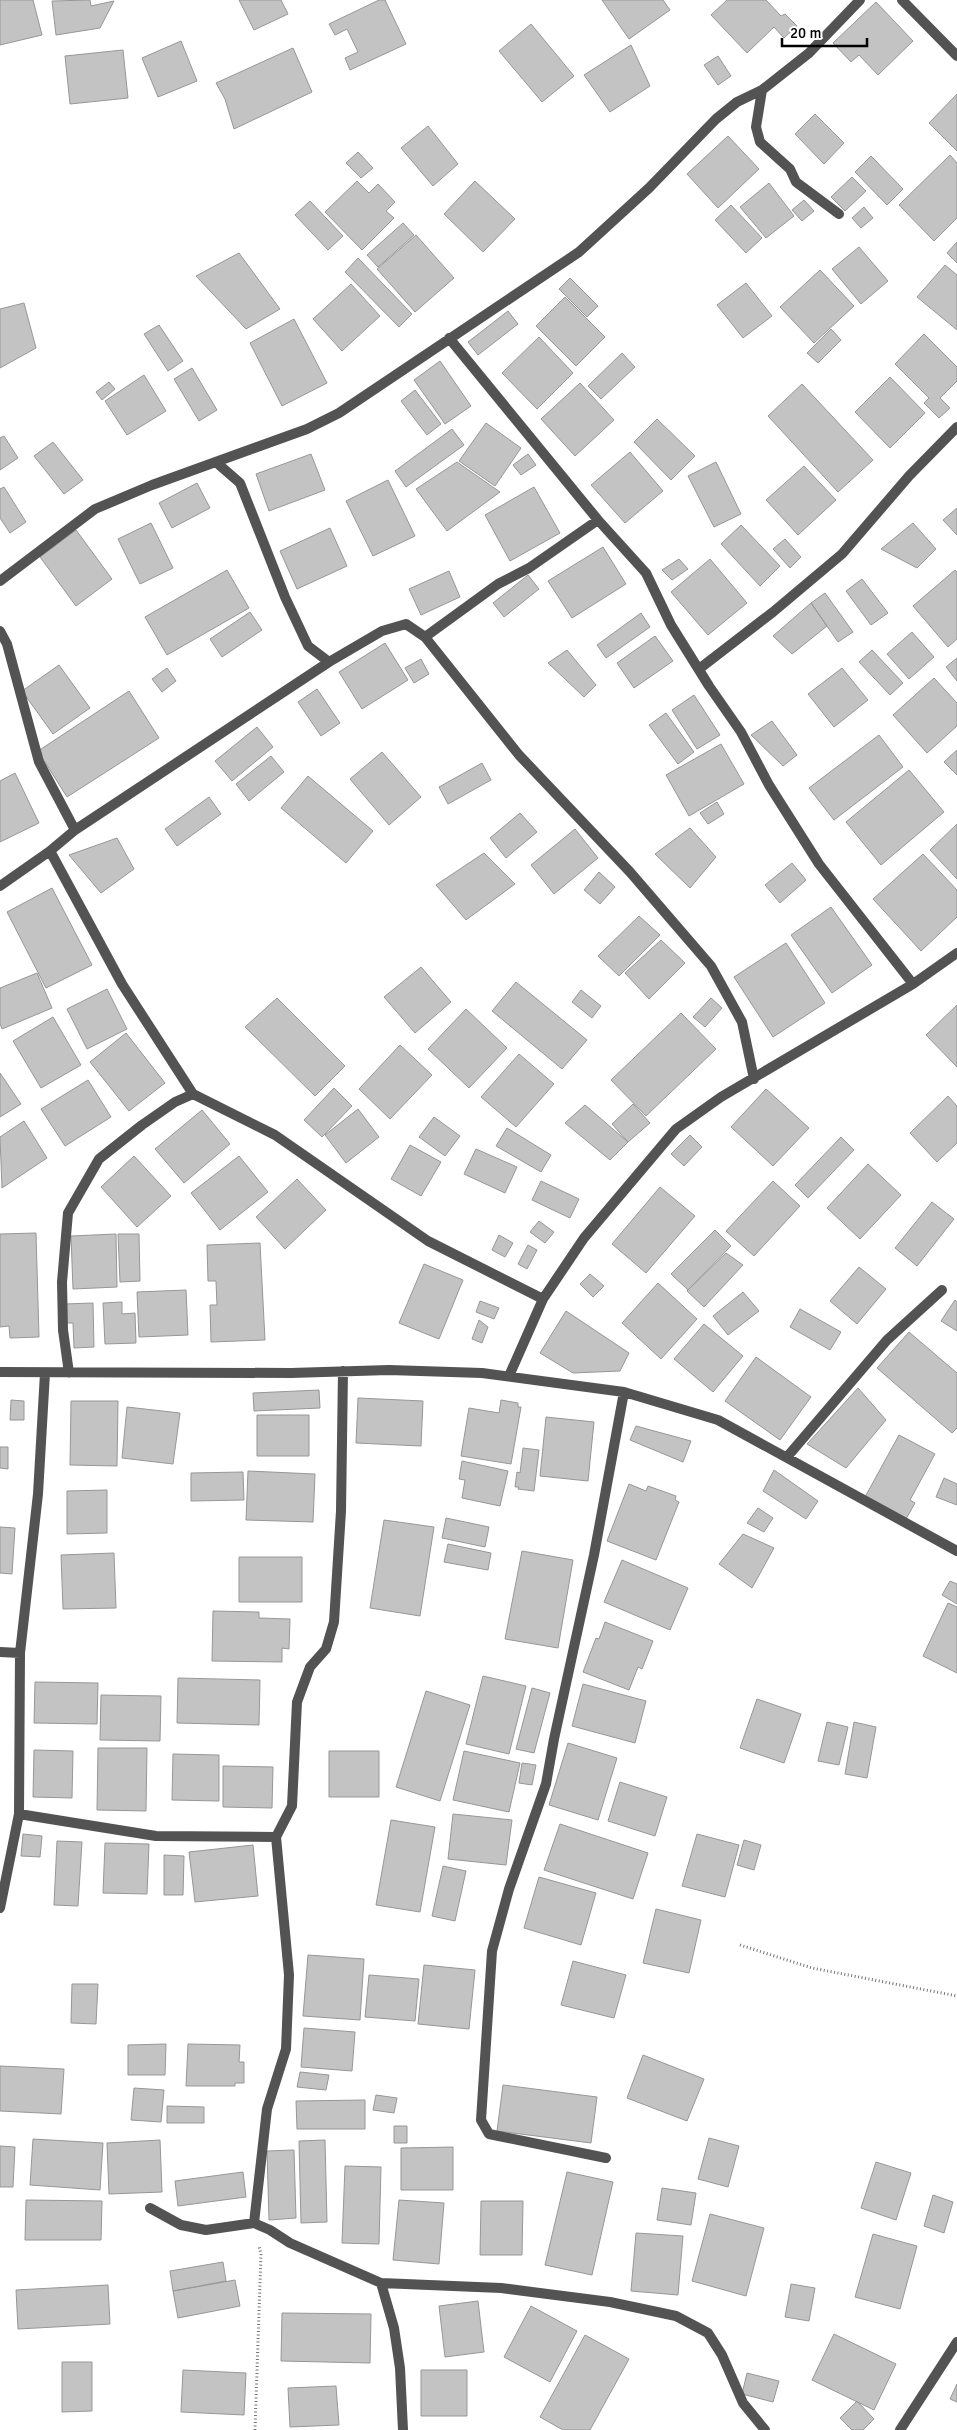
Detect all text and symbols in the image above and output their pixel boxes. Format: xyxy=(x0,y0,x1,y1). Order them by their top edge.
scale bar xyxy=(782,15,867,47)
text: 20 m xyxy=(790,24,821,42)

